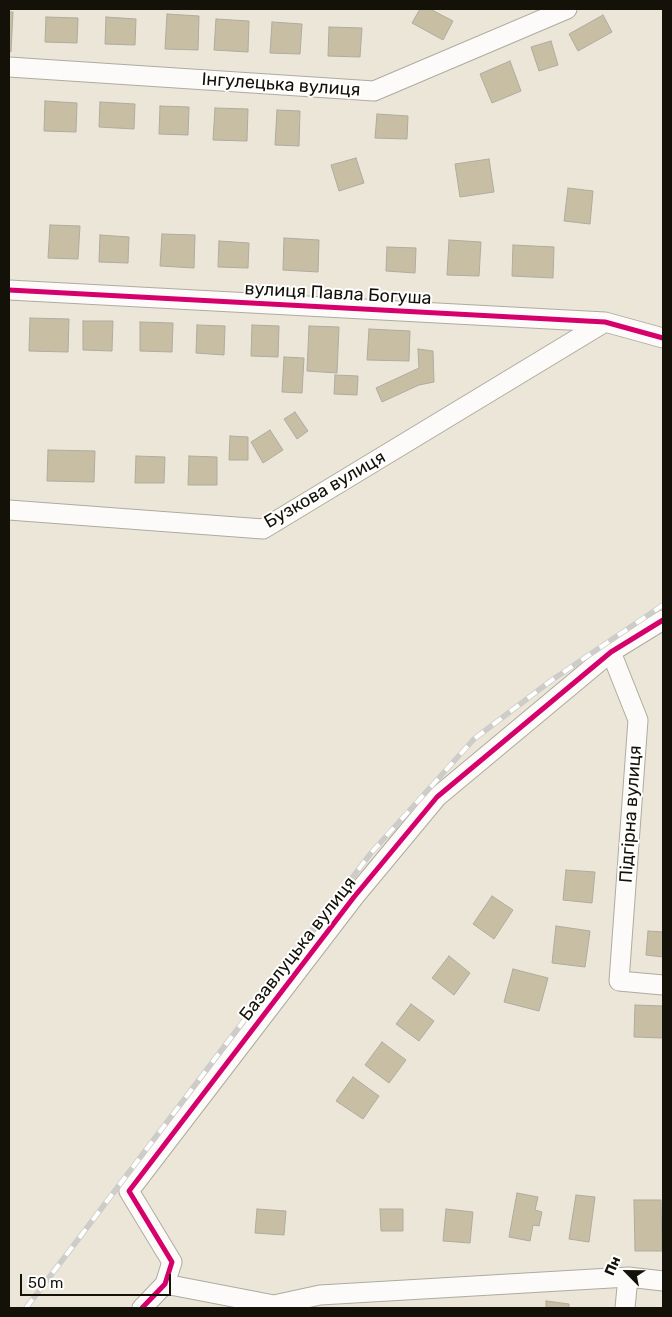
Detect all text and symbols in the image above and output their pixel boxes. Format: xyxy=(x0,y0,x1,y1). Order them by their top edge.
street label: Інгулецька вулиця xyxy=(201,69,361,101)
street label: вулиця Павла Богуша xyxy=(244,278,432,310)
street label: Бузкова вулиця xyxy=(261,447,389,533)
street label: Підгірна вулиця xyxy=(615,744,647,884)
street label: Базавлуцька вулиця xyxy=(235,873,361,1025)
north arrow xyxy=(602,1247,652,1297)
text: Пн xyxy=(601,1254,624,1278)
scale bar xyxy=(22,1264,174,1296)
text: 50 m xyxy=(28,1274,63,1292)

